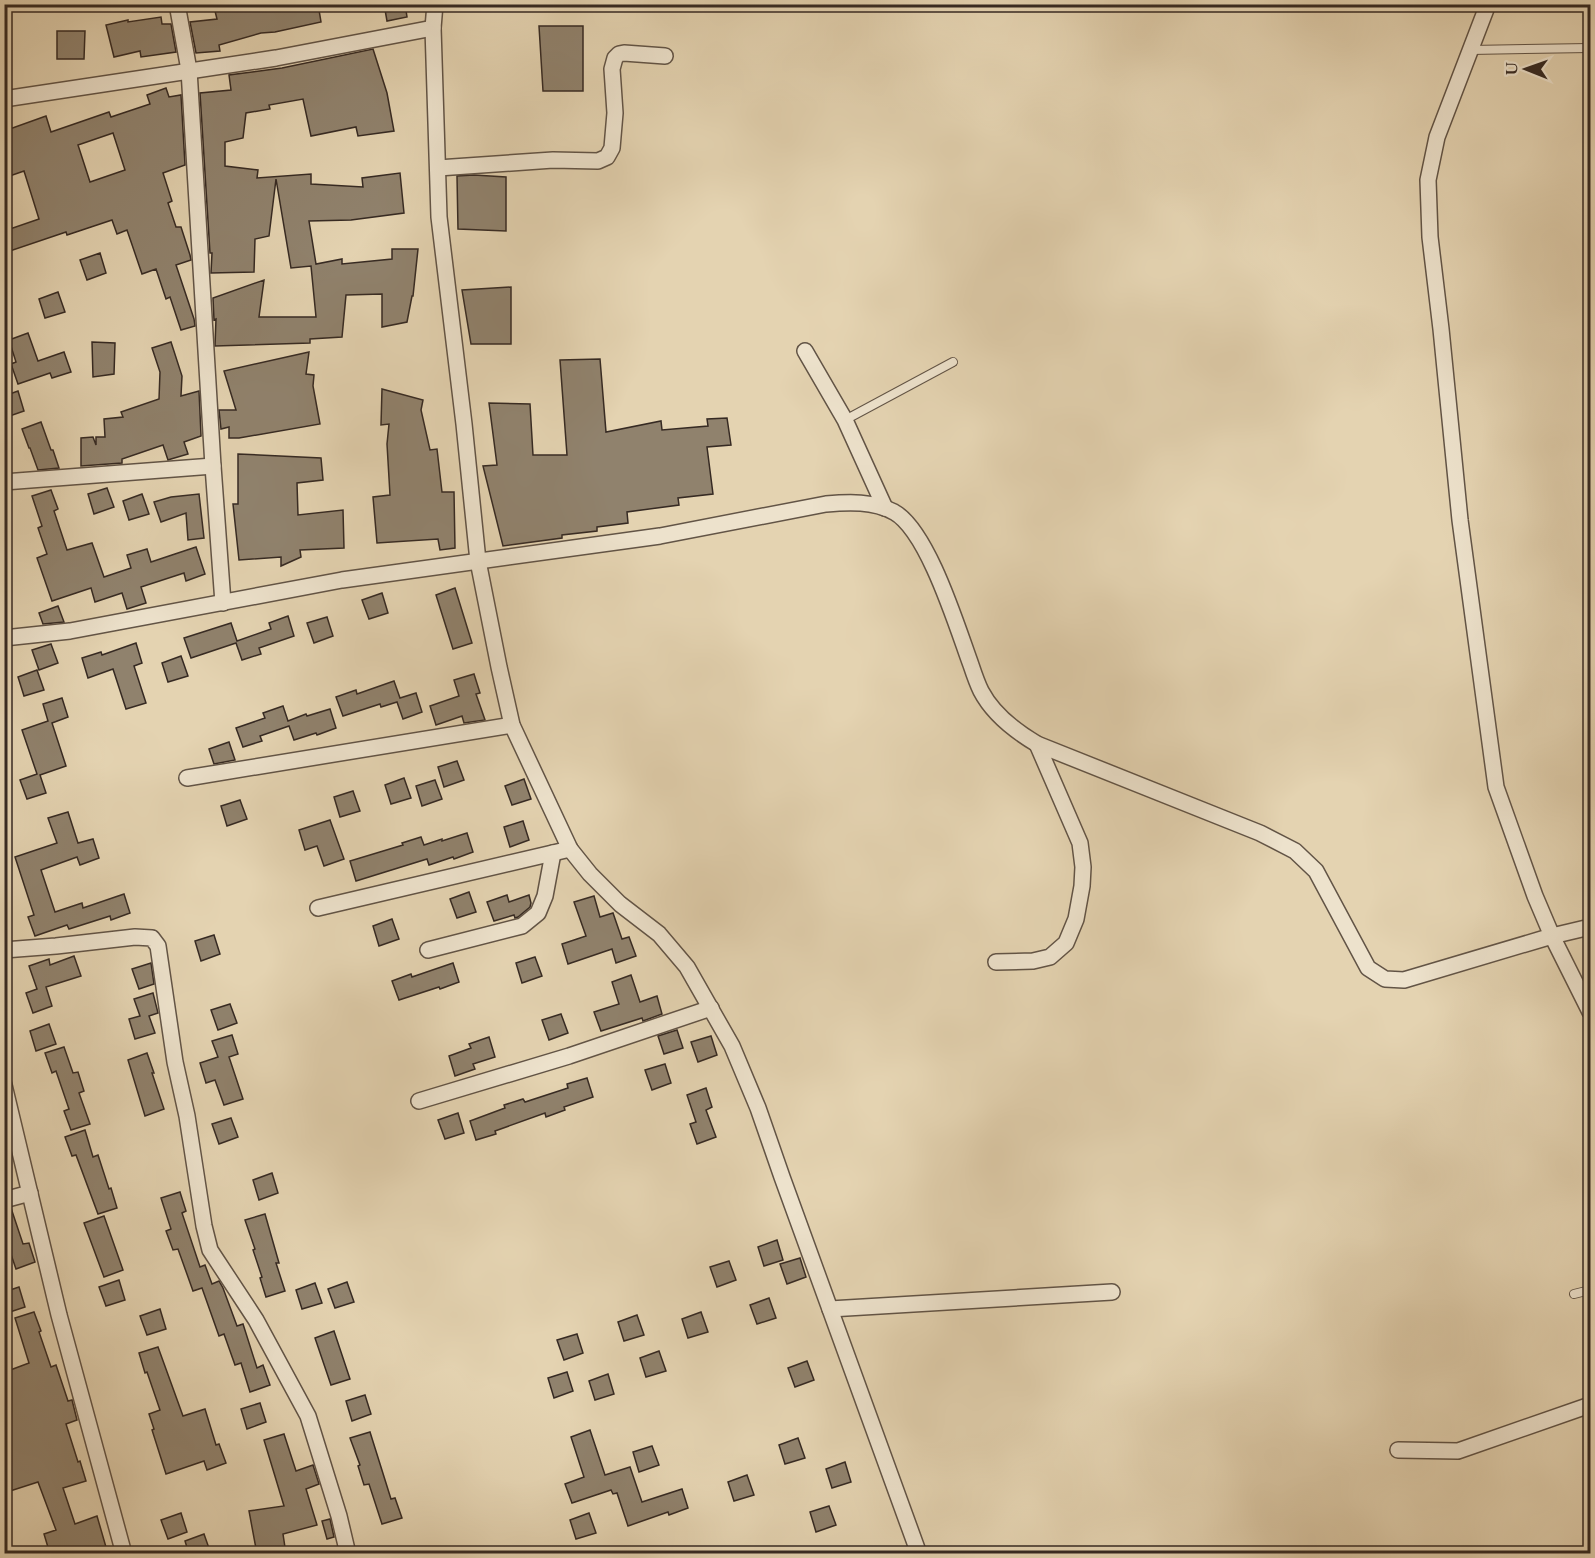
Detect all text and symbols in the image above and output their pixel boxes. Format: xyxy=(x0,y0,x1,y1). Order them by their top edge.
north arrow xyxy=(1496,39,1556,99)
text: U xyxy=(1501,62,1523,75)

